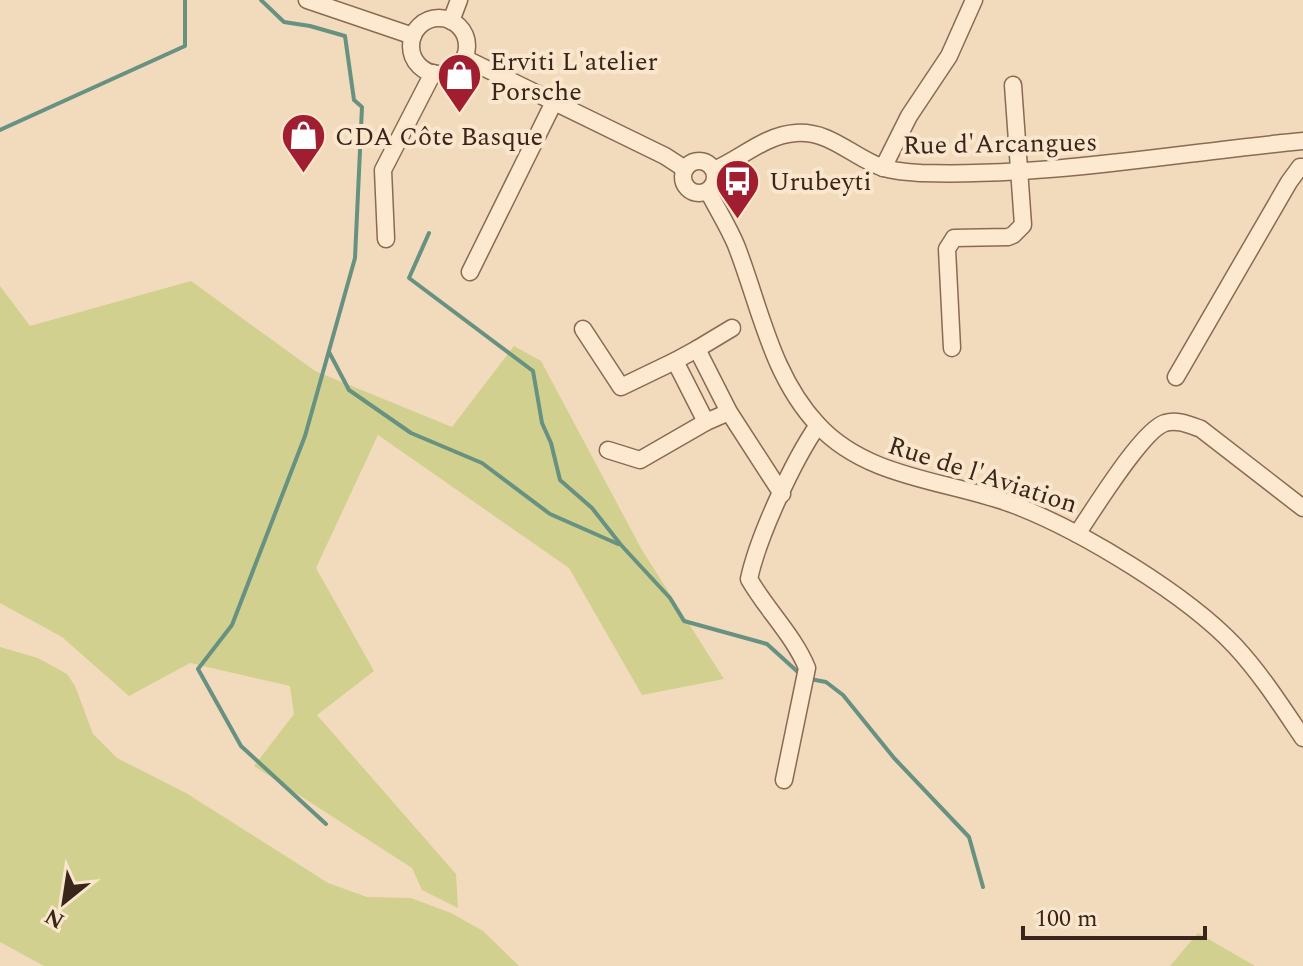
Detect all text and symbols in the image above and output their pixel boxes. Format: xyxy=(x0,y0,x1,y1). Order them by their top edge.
place label: Erviti L'atelier Porsche xyxy=(490,42,658,112)
shop icon: Erviti L'atelier Porsche xyxy=(435,52,483,115)
shop icon: CDA Côte Basque xyxy=(280,112,328,175)
place label: CDA Côte Basque xyxy=(335,117,543,157)
street label: Rue d'Arcangues xyxy=(902,122,1098,166)
bus stop icon: Urubeyti xyxy=(714,157,762,220)
place label: Urubeyti xyxy=(769,162,872,202)
street label: Rue de l'Aviation xyxy=(883,426,1083,524)
north arrow xyxy=(24,862,104,942)
scale bar xyxy=(1023,890,1205,940)
text: N xyxy=(39,899,71,937)
text: 100 m xyxy=(1035,901,1098,937)

